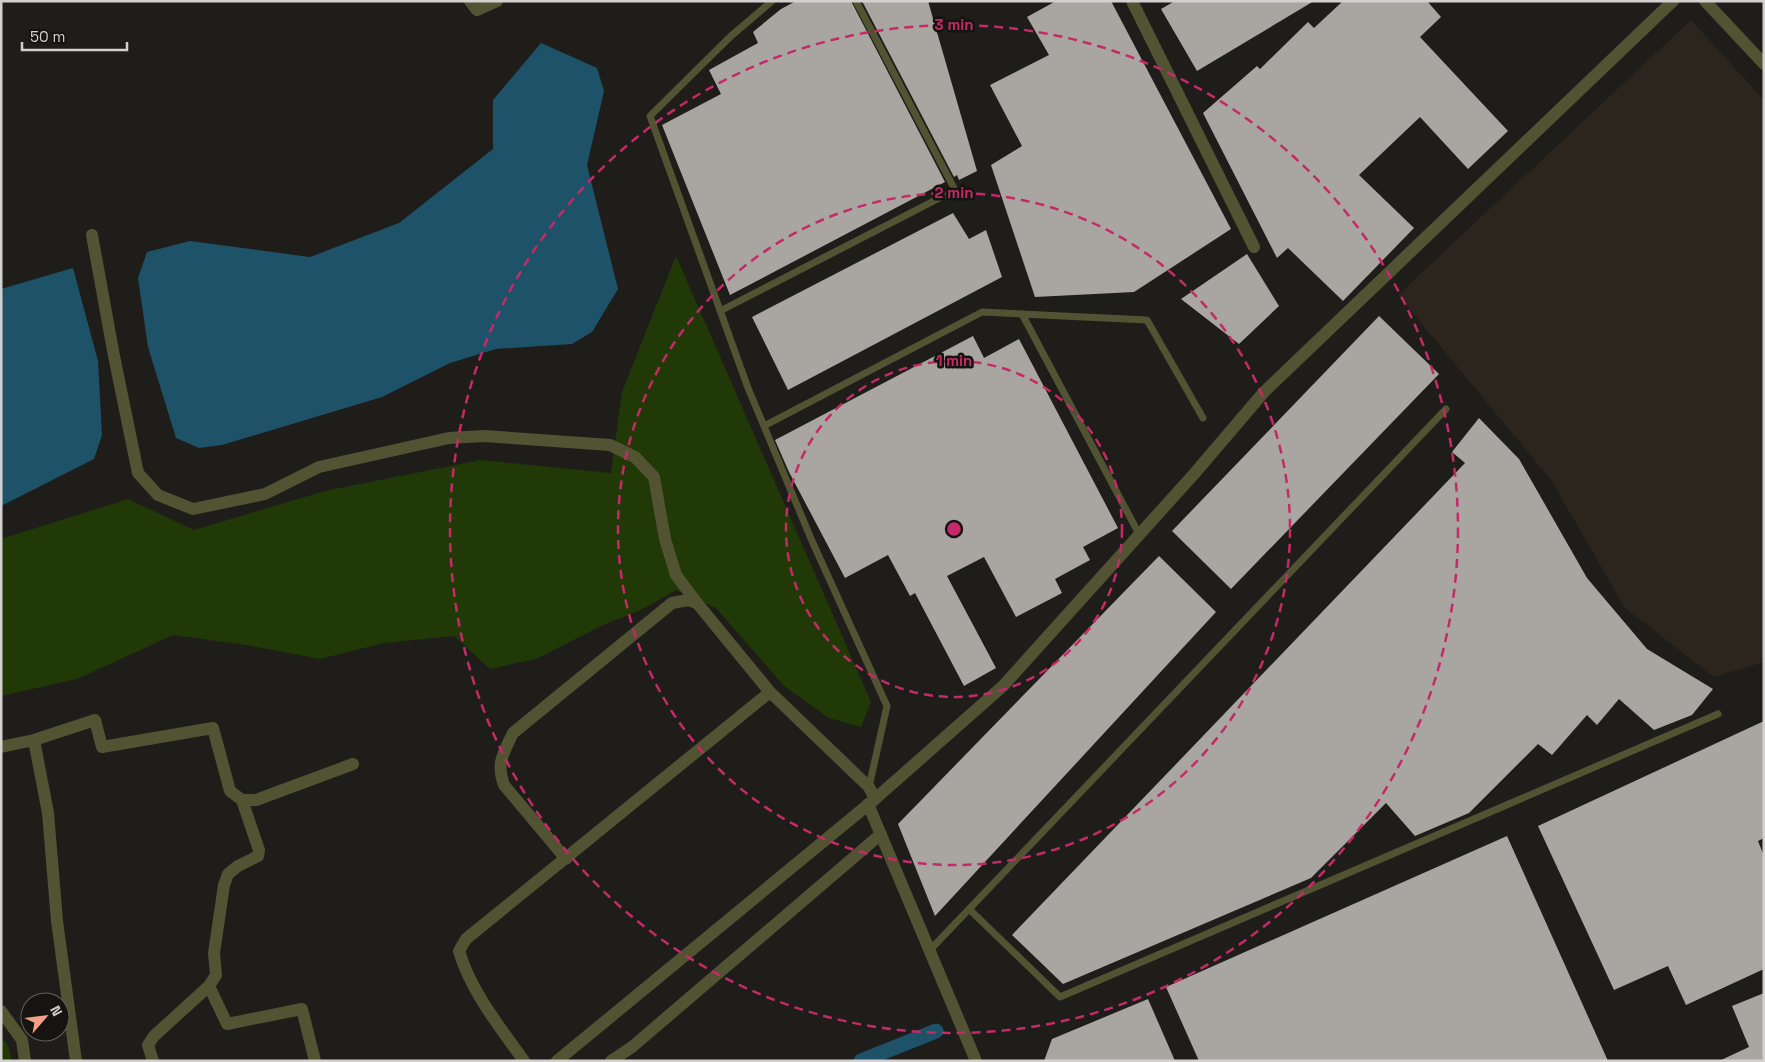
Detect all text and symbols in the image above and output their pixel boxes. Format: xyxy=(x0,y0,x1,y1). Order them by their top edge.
text: 3 min xyxy=(935,15,973,34)
scale bar xyxy=(22,20,128,52)
text: 50 m xyxy=(30,27,65,46)
text: 2 min xyxy=(935,183,973,202)
text: 1 min xyxy=(936,351,972,370)
centre of rings xyxy=(945,520,963,538)
north arrow xyxy=(20,992,70,1042)
text: N xyxy=(46,1003,67,1019)

